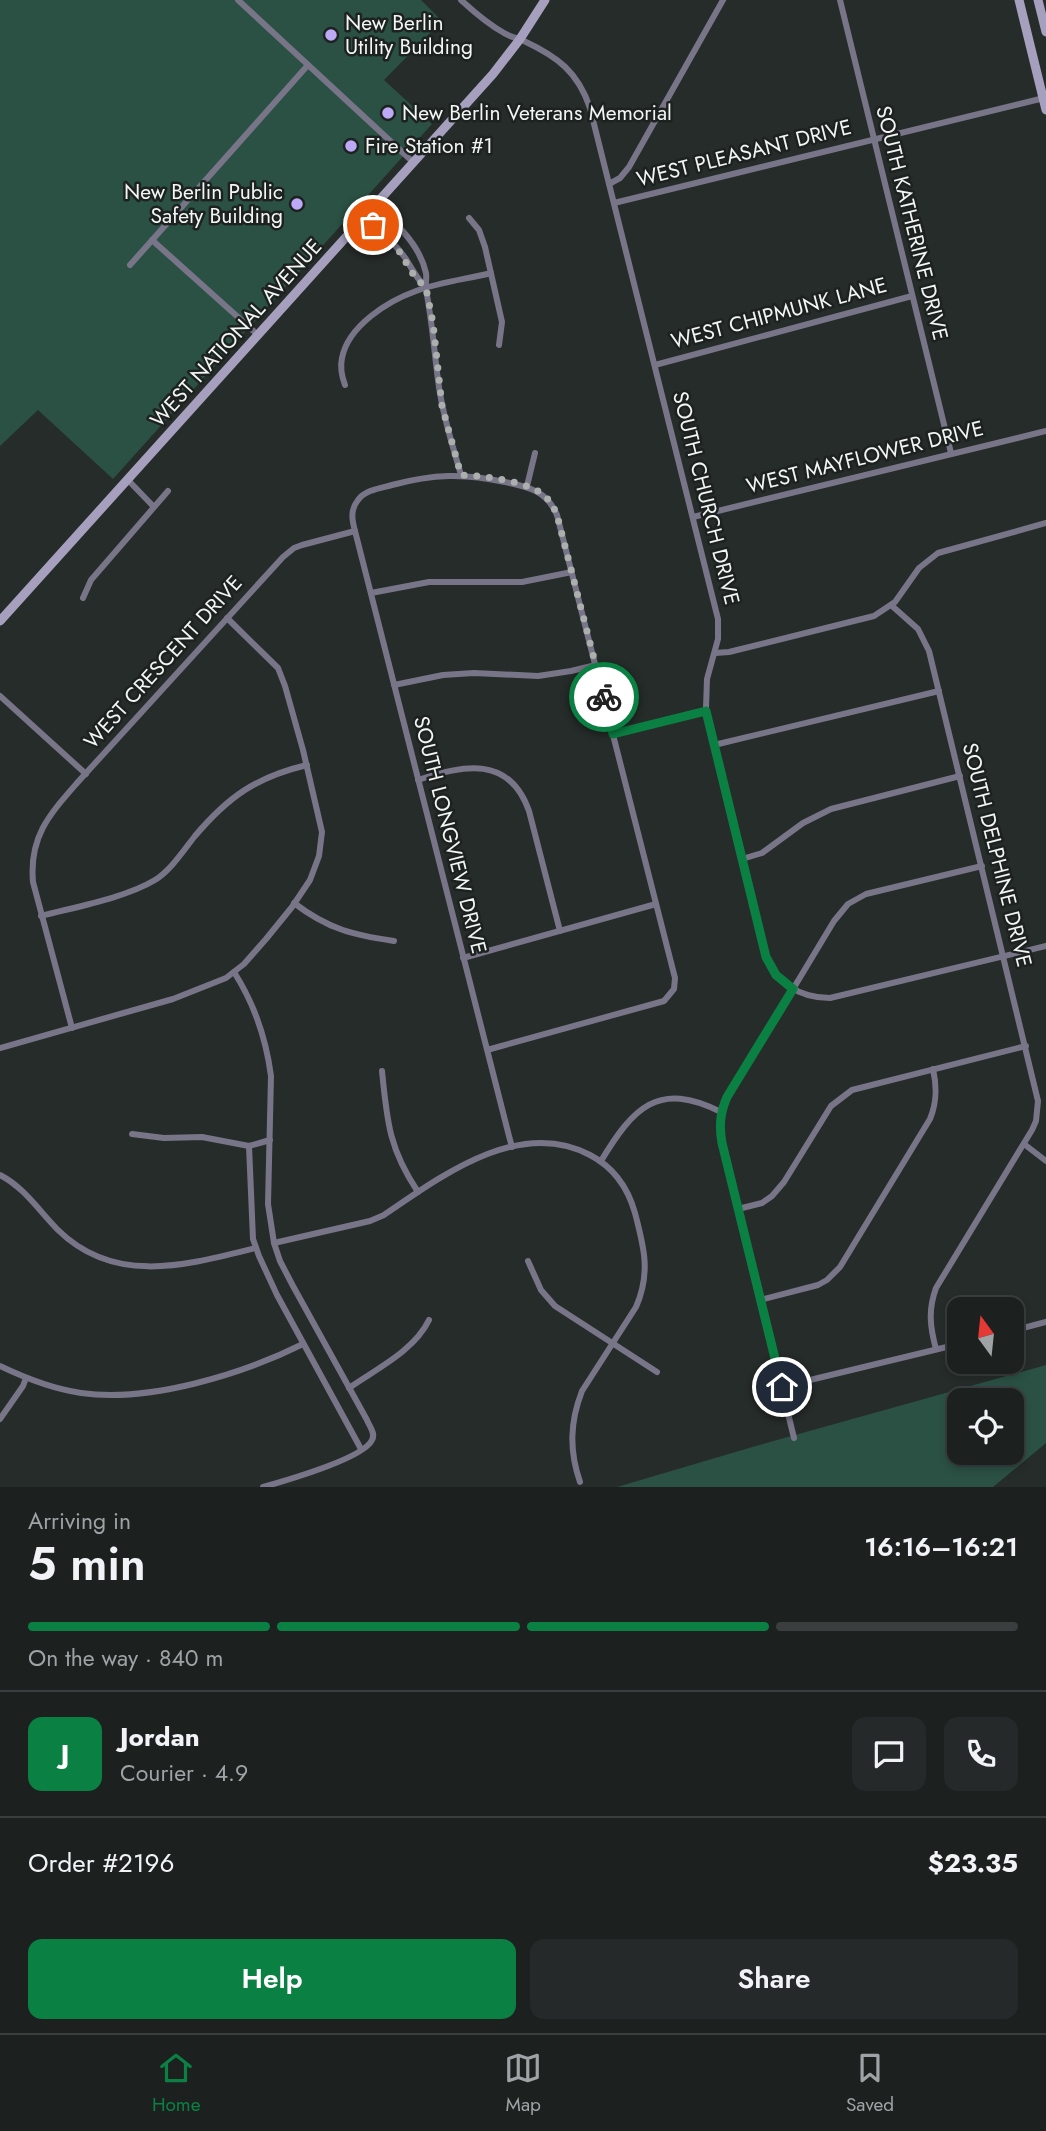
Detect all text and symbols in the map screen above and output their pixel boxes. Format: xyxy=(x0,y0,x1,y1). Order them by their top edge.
place label: New Berlin Utility Building xyxy=(345,8,473,62)
marker: New Berlin Utility Building xyxy=(323,27,339,43)
place label: New Berlin Veterans Memorial xyxy=(402,98,672,128)
street label: SOUTH KATHERINE DRIVE xyxy=(868,103,956,343)
marker: New Berlin Veterans Memorial xyxy=(380,105,396,121)
street label: WEST PLEASANT DRIVE xyxy=(633,112,855,194)
place label: Fire Station #1 xyxy=(365,131,493,161)
marker: Fire Station #1 xyxy=(343,138,359,154)
place label: New Berlin Public Safety Building xyxy=(124,177,283,231)
pin xyxy=(343,195,403,255)
marker: New Berlin Public Safety Building xyxy=(289,196,305,212)
icon: bag xyxy=(354,206,392,244)
street label: WEST NATIONAL AVENUE xyxy=(143,232,329,434)
street label: WEST CHIPMUNK LANE xyxy=(668,270,890,356)
street label: SOUTH CHURCH DRIVE xyxy=(665,388,747,608)
street label: WEST MAYFLOWER DRIVE xyxy=(743,413,987,501)
street label: WEST CRESCENT DRIVE xyxy=(77,569,249,755)
courier xyxy=(569,662,639,732)
icon: bike xyxy=(585,678,623,716)
street label: SOUTH LONGVIEW DRIVE xyxy=(406,713,494,957)
street label: SOUTH DELPHINE DRIVE xyxy=(955,740,1039,970)
north arrow xyxy=(947,1297,1024,1374)
map controls xyxy=(947,1297,1024,1465)
pin xyxy=(752,1357,812,1417)
icon: home xyxy=(763,1368,801,1406)
button: locate xyxy=(947,1388,1024,1465)
text: Arriving in xyxy=(28,1504,131,1538)
text: 16:16–16:21 xyxy=(864,1528,1018,1566)
text: 5 min xyxy=(28,1531,146,1597)
text: On the way · 840 m xyxy=(28,1641,224,1675)
button: chat xyxy=(852,1717,926,1791)
button: phone xyxy=(944,1717,1018,1791)
text: Jordan xyxy=(120,1718,200,1756)
text: J xyxy=(61,1735,69,1773)
text: Courier · 4.9 xyxy=(120,1756,248,1790)
text: Order #2196 xyxy=(28,1844,175,1882)
text: $23.35 xyxy=(928,1844,1018,1882)
button: Help xyxy=(28,1939,516,2019)
button: Share xyxy=(530,1939,1018,2019)
tab: Home xyxy=(152,2049,200,2118)
tab: Map xyxy=(504,2049,542,2118)
tab: Saved xyxy=(846,2049,894,2118)

